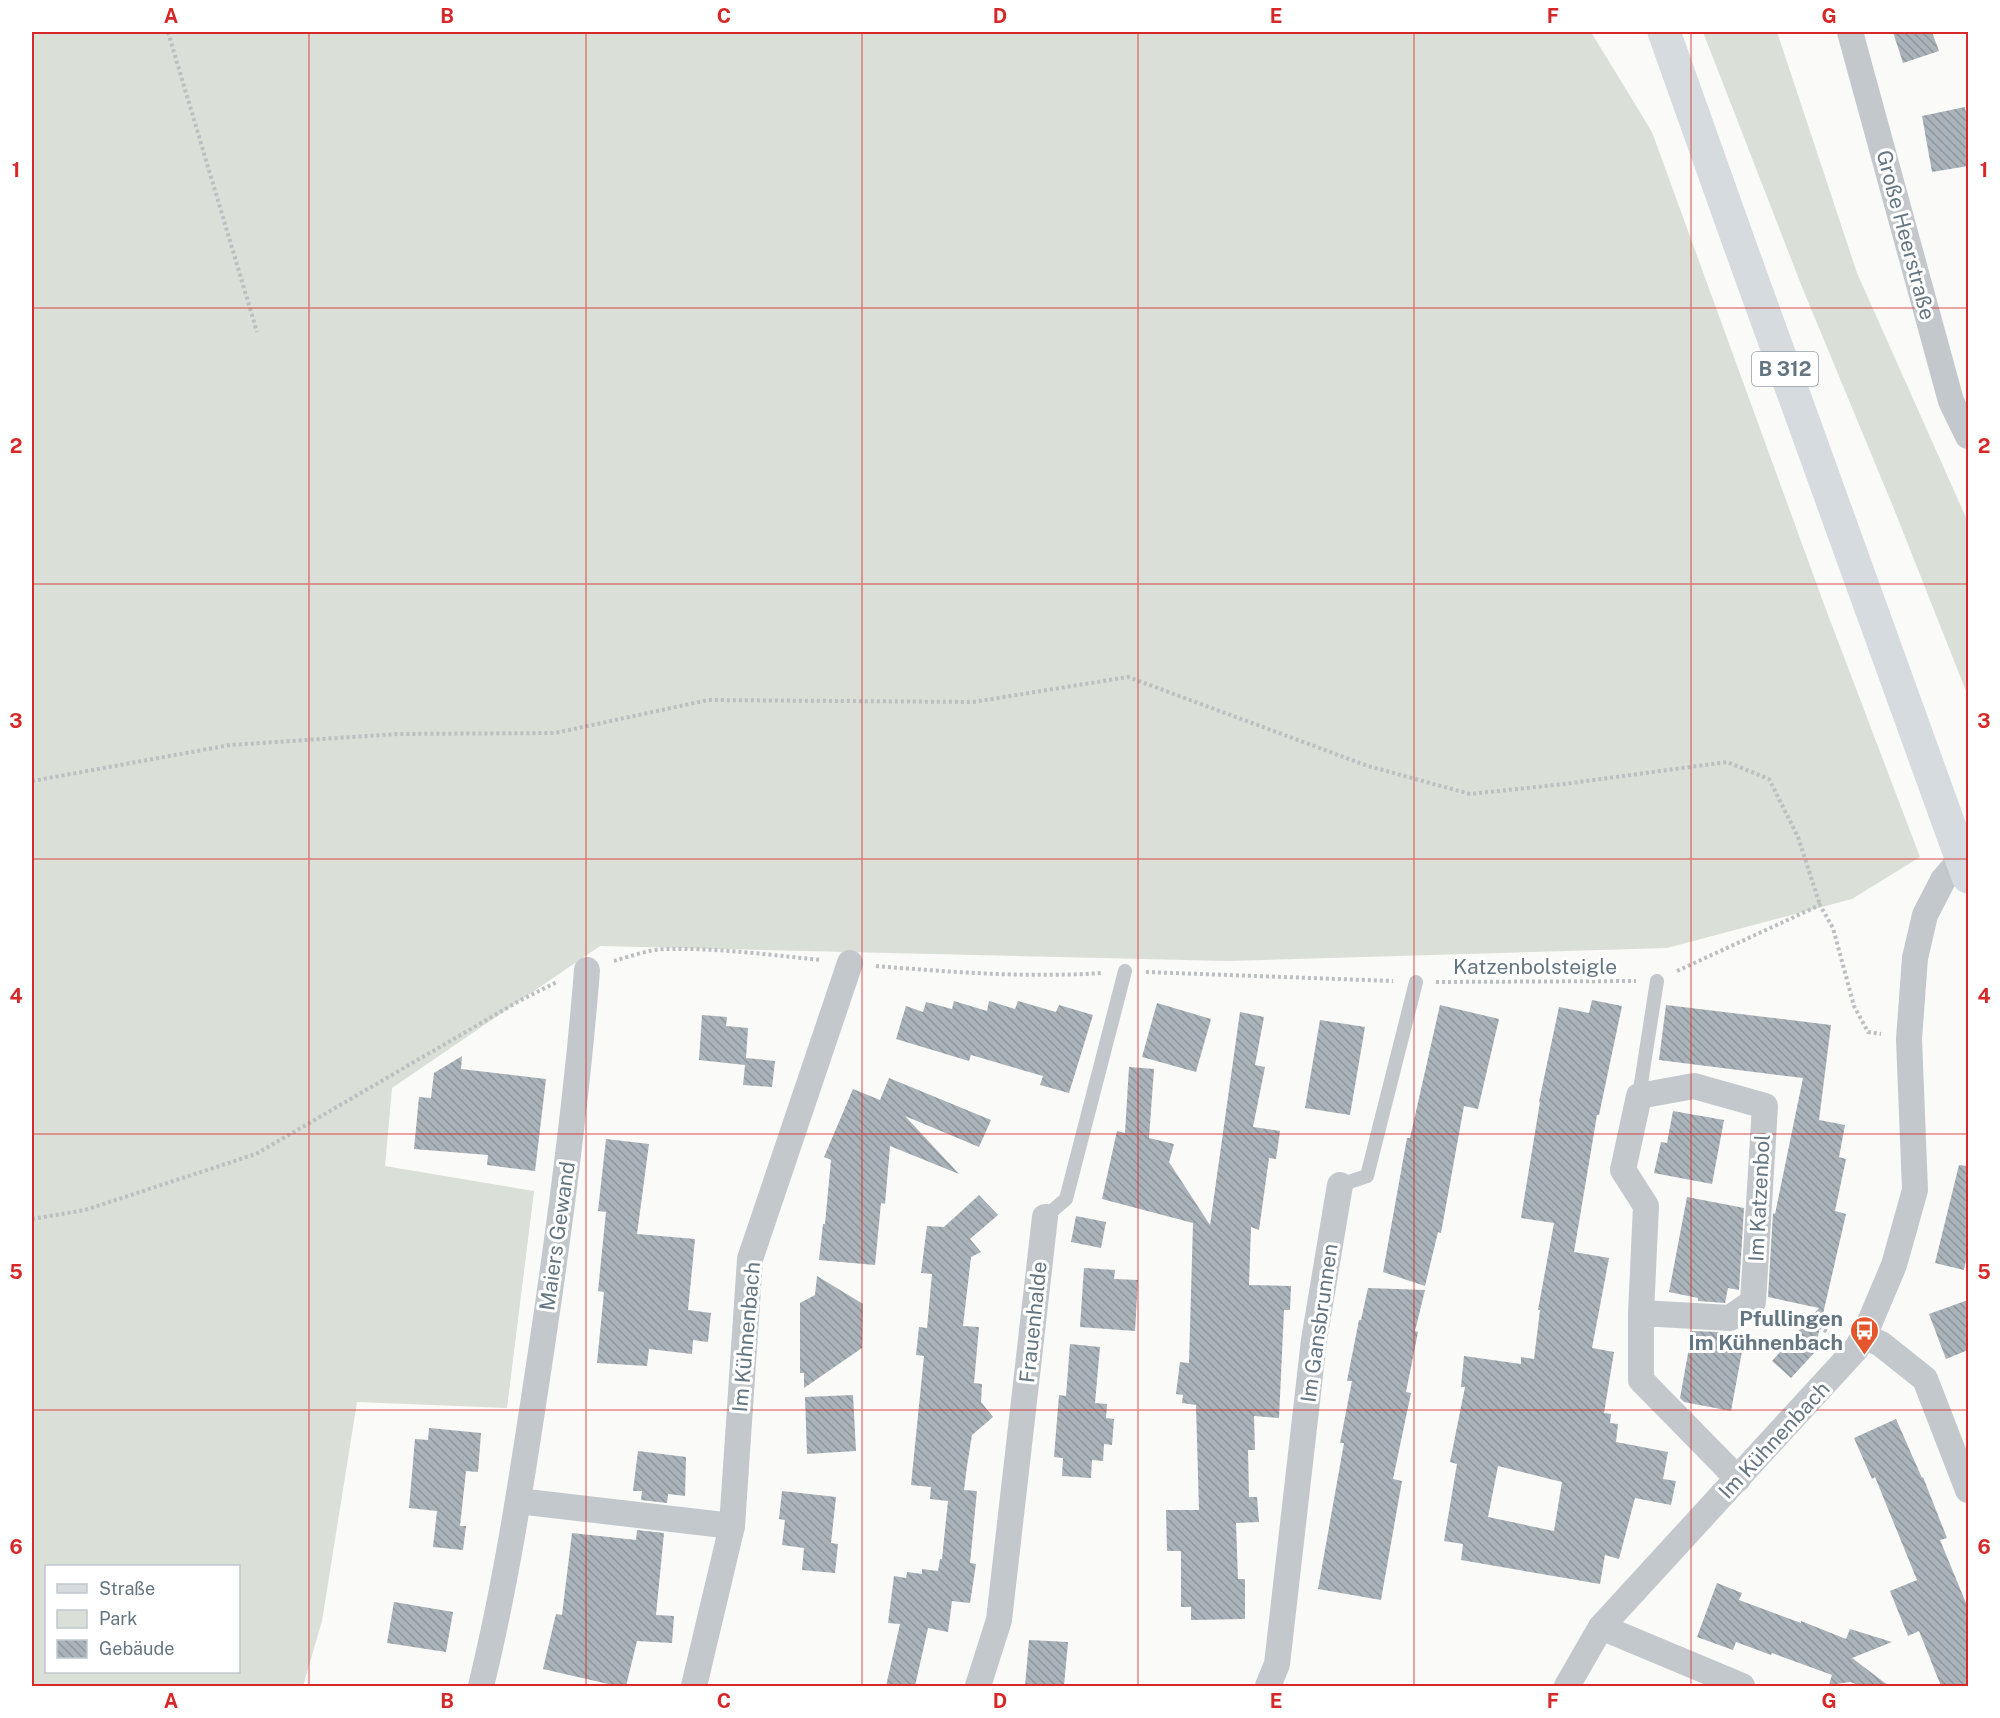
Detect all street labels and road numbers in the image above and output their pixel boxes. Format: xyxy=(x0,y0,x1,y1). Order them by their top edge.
street label: Große Heerstraße xyxy=(1871,147,1941,323)
road number: B 312 xyxy=(1752,352,1818,386)
street label: Katzenbolsteigle xyxy=(1453,954,1617,979)
street label: Im Katzenbol xyxy=(1743,1134,1775,1262)
street label: Maiers Gewand xyxy=(534,1160,580,1312)
street label: Im Gansbrunnen xyxy=(1295,1242,1343,1404)
street label: Frauenhalde xyxy=(1014,1260,1052,1384)
street label: Im Kühnenbach xyxy=(727,1261,765,1413)
street label: Im Kühnenbach xyxy=(1713,1376,1835,1504)

